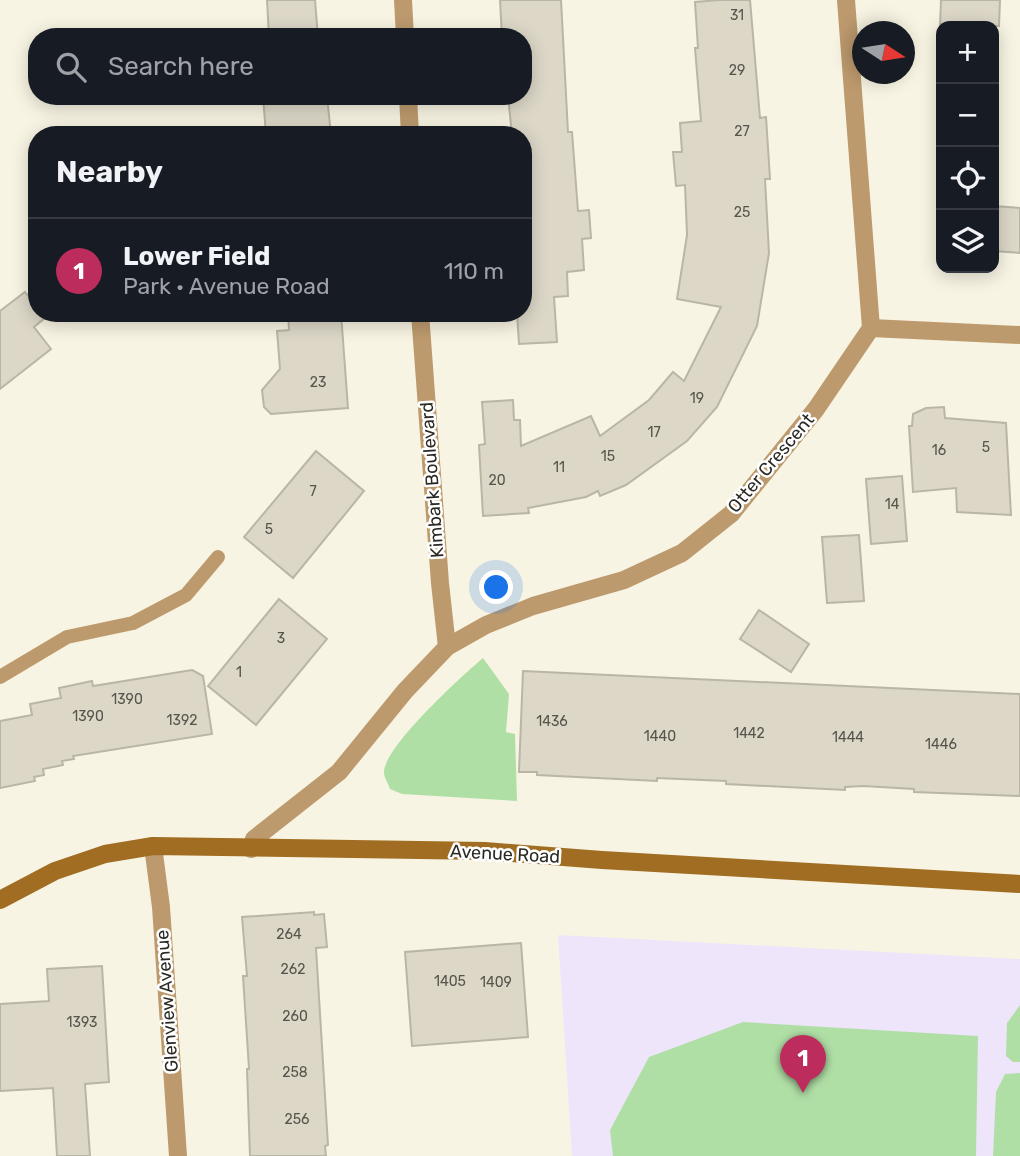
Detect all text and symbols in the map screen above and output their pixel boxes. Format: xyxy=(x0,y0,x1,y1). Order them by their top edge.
house number: 31 xyxy=(730,7,744,24)
north arrow xyxy=(852,21,915,84)
map controls xyxy=(936,21,999,273)
button: + xyxy=(936,21,999,84)
search box xyxy=(28,28,532,105)
icon: search xyxy=(52,48,90,86)
text: Search here xyxy=(108,51,254,82)
house number: 29 xyxy=(729,62,745,79)
button: − xyxy=(936,84,999,147)
house number: 27 xyxy=(734,123,750,140)
button: locate xyxy=(936,147,999,210)
text: Nearby xyxy=(56,154,163,190)
house number: 25 xyxy=(734,204,750,221)
button: layers xyxy=(936,210,999,273)
text: Lower Field xyxy=(123,241,270,272)
text: 1 xyxy=(73,257,85,285)
text: 110 m xyxy=(444,257,504,285)
text: Park · Avenue Road xyxy=(123,272,330,300)
house number: 23 xyxy=(310,374,326,391)
house number: 19 xyxy=(690,390,704,407)
street label: Kimbark Boulevard xyxy=(416,401,448,559)
street label: Otter Crescent xyxy=(723,409,819,517)
house number: 17 xyxy=(647,424,661,441)
house number: 5 xyxy=(982,439,990,456)
house number: 16 xyxy=(932,442,946,459)
house number: 15 xyxy=(601,448,615,465)
house number: 11 xyxy=(553,459,565,476)
house number: 20 xyxy=(488,472,506,489)
house number: 7 xyxy=(309,483,317,500)
house number: 14 xyxy=(885,496,900,513)
house number: 5 xyxy=(265,521,273,538)
your location xyxy=(479,570,513,604)
house number: 3 xyxy=(277,630,285,647)
house number: 1 xyxy=(236,664,242,681)
house number: 1390 xyxy=(111,691,143,708)
house number: 1390 xyxy=(72,708,104,725)
house number: 1392 xyxy=(167,712,197,729)
house number: 1436 xyxy=(536,713,568,730)
house number: 1442 xyxy=(733,725,765,742)
house number: 1440 xyxy=(644,728,676,745)
house number: 1444 xyxy=(832,729,864,746)
house number: 1446 xyxy=(925,736,957,753)
street label: Avenue Road xyxy=(449,840,561,868)
house number: 264 xyxy=(276,926,302,943)
street label: Glenview Avenue xyxy=(151,929,183,1073)
house number: 262 xyxy=(281,961,305,978)
house number: 1405 xyxy=(434,973,466,990)
house number: 1409 xyxy=(480,974,512,991)
house number: 260 xyxy=(282,1008,308,1025)
house number: 1393 xyxy=(67,1014,97,1031)
pin: 1 xyxy=(780,1035,826,1093)
house number: 258 xyxy=(282,1064,308,1081)
house number: 256 xyxy=(285,1111,309,1128)

